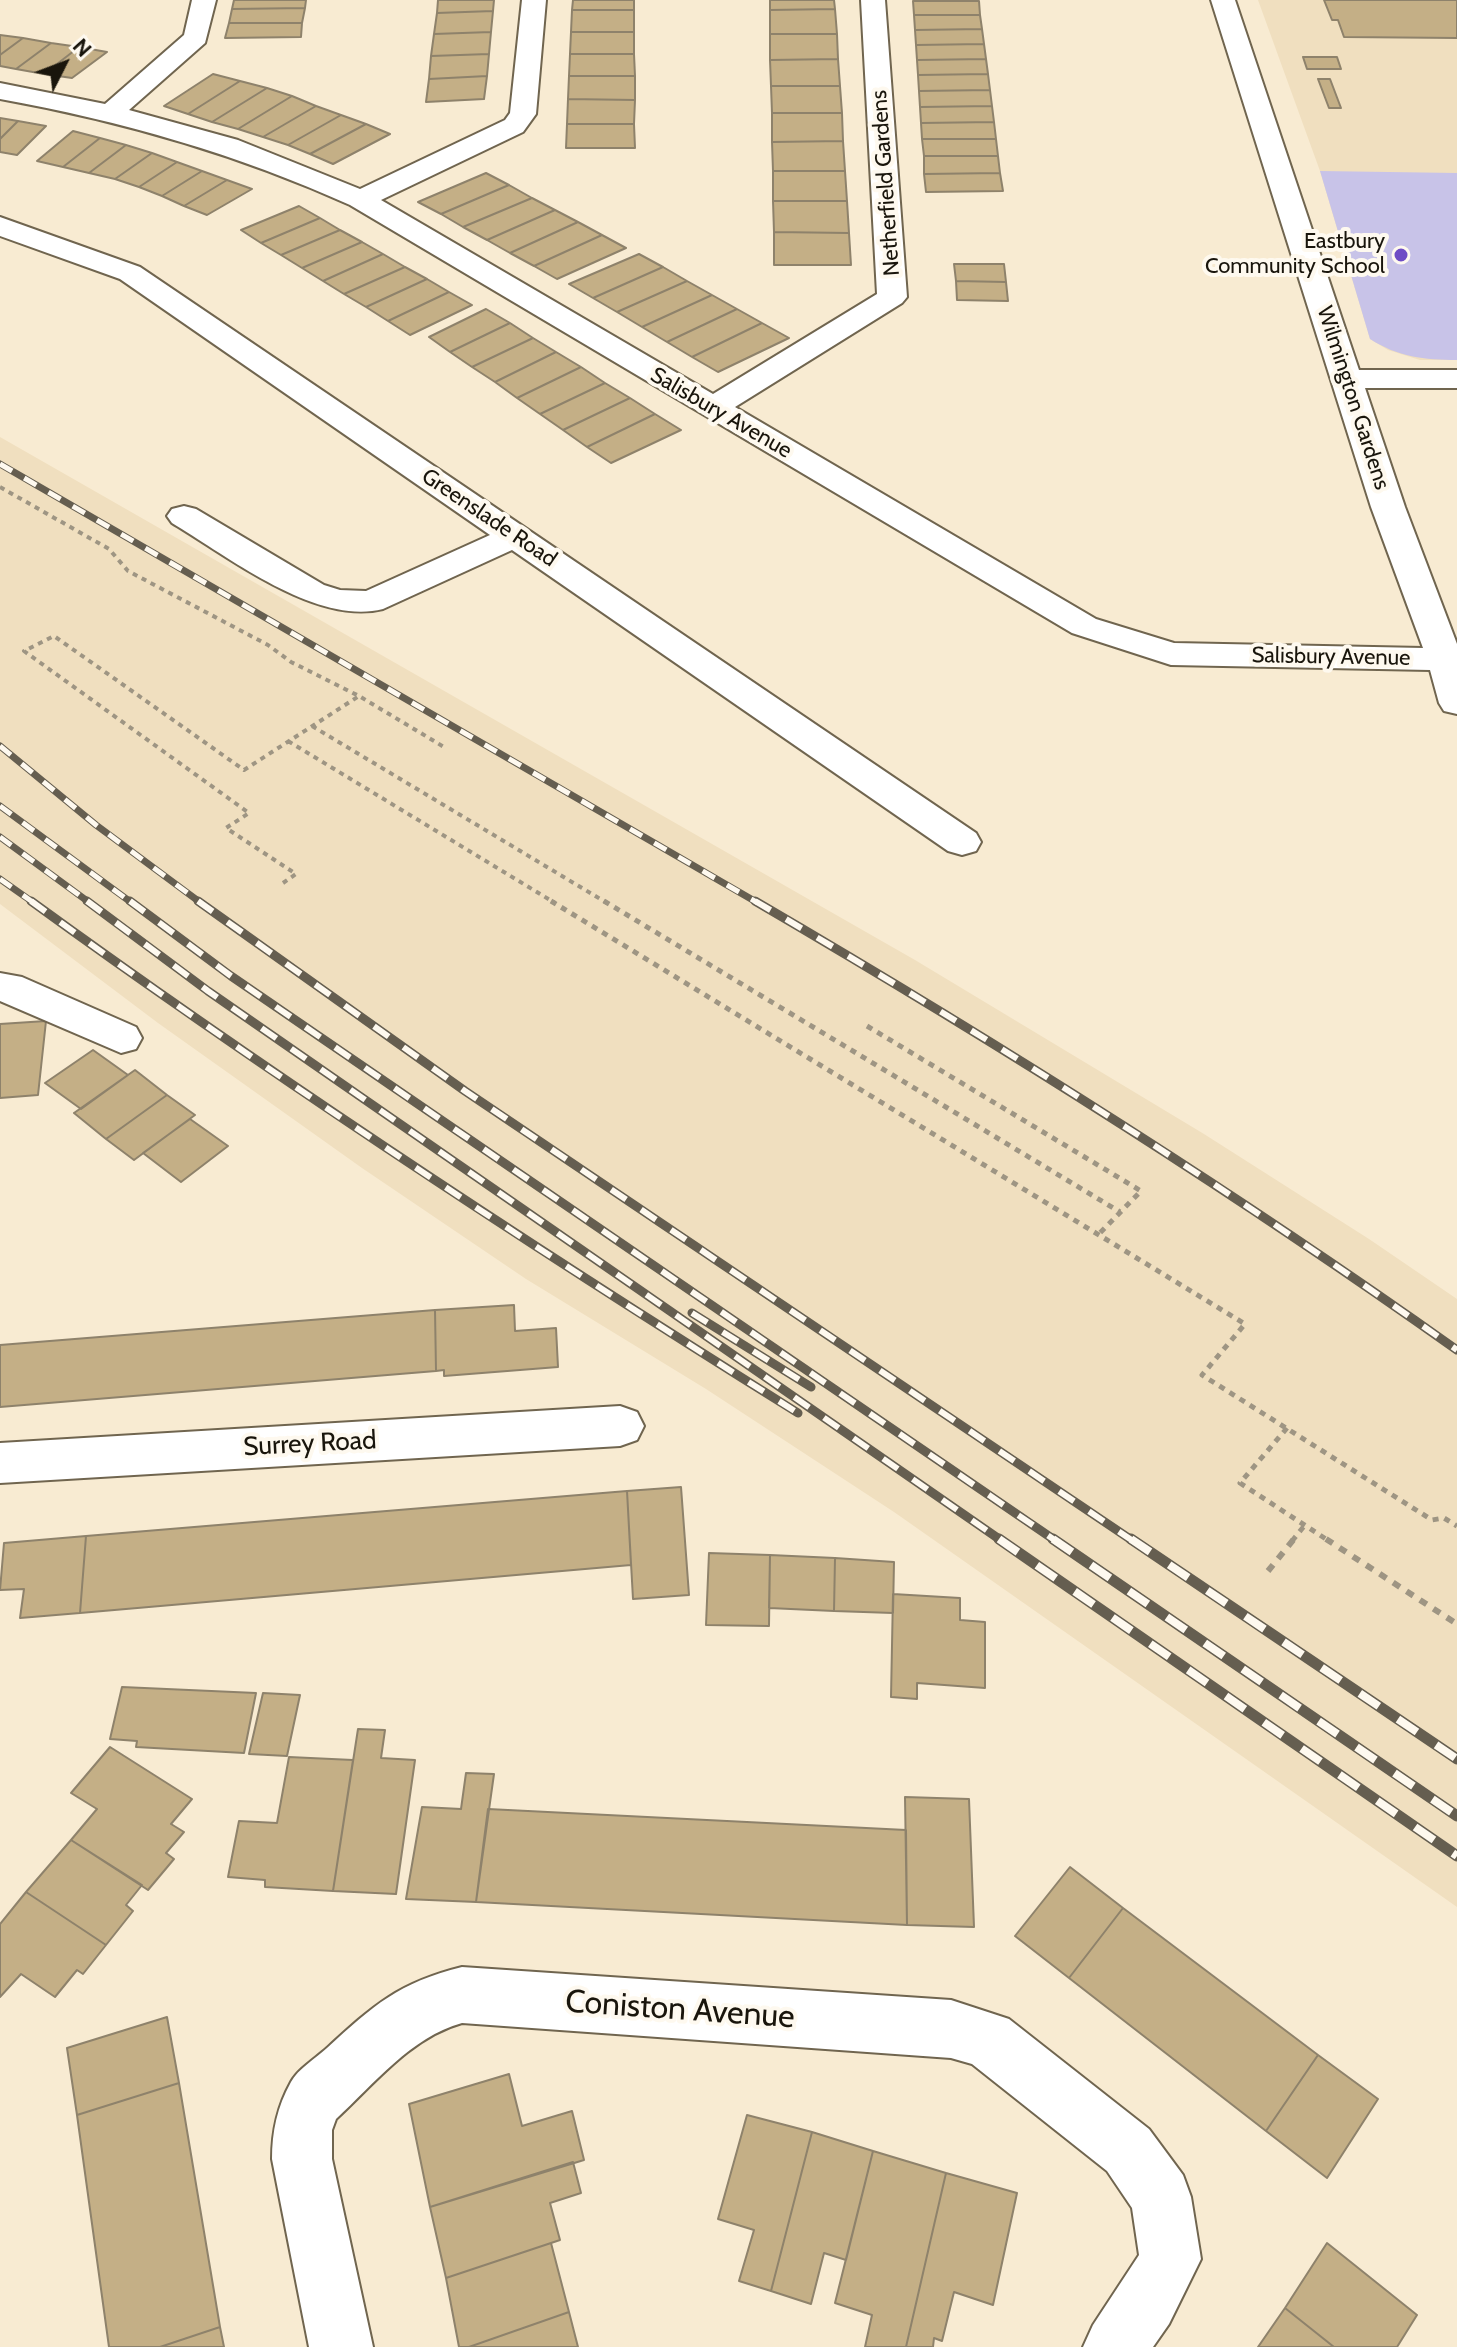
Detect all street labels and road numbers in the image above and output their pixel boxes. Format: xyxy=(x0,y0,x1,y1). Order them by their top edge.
street label: Netherfield Gardens xyxy=(866,89,906,277)
street label: Wilmington Gardens xyxy=(1311,303,1395,493)
street label: Salisbury Avenue xyxy=(646,362,796,464)
street label: Greenslade Road xyxy=(416,463,562,573)
street label: Salisbury Avenue xyxy=(1251,642,1411,672)
street label: Surrey Road xyxy=(243,1425,377,1463)
street label: Coniston Avenue xyxy=(564,1983,796,2037)

